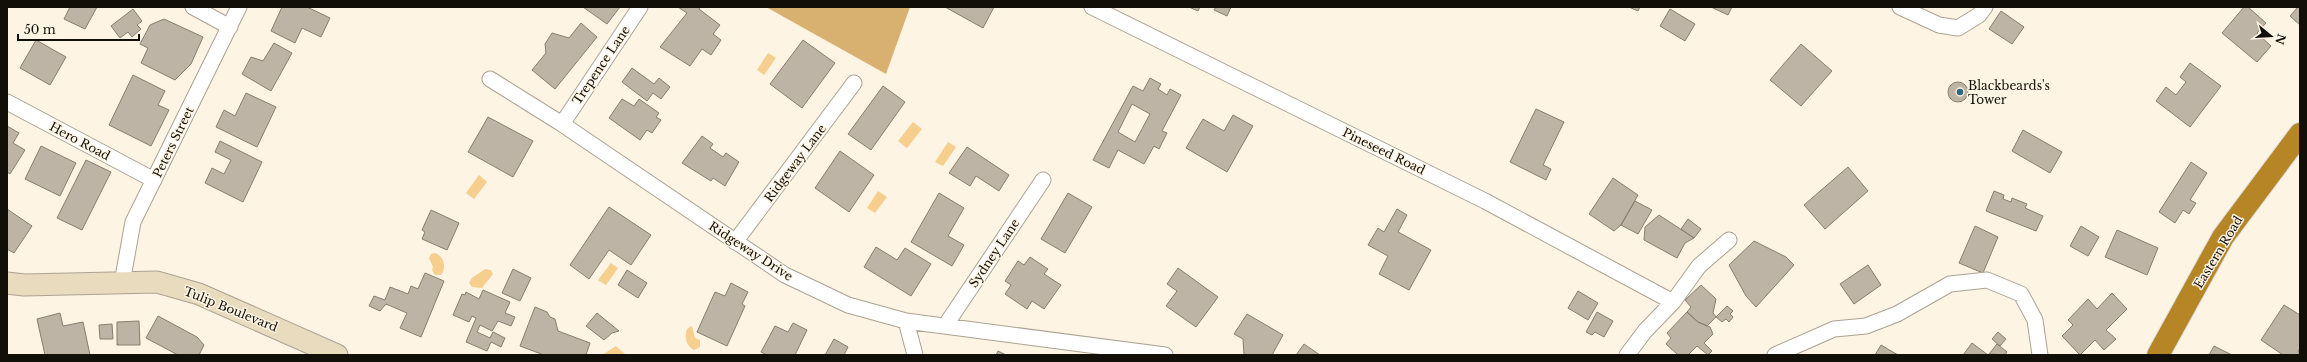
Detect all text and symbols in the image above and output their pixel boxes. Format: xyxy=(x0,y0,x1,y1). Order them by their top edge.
scale bar xyxy=(18,16,139,42)
north arrow xyxy=(2251,16,2291,56)
text: 50 m xyxy=(24,22,56,37)
street label: Trepence Lane xyxy=(569,23,633,107)
text: N xyxy=(2272,32,2289,47)
place label: Blackbeards's Tower xyxy=(1968,78,2050,107)
marker: Blackbeards's Tower xyxy=(1955,87,1965,97)
street label: Peters Street xyxy=(149,104,197,180)
street label: Hero Road xyxy=(47,119,113,163)
street label: Ridgeway Lane xyxy=(761,121,829,205)
street label: Pineseed Road xyxy=(1340,124,1428,178)
street label: Eastern Road xyxy=(2191,213,2245,291)
street label: Sydney Lane xyxy=(966,216,1022,290)
street label: Ridgeway Drive xyxy=(706,218,796,284)
street label: Tulip Boulevard xyxy=(182,283,280,335)

